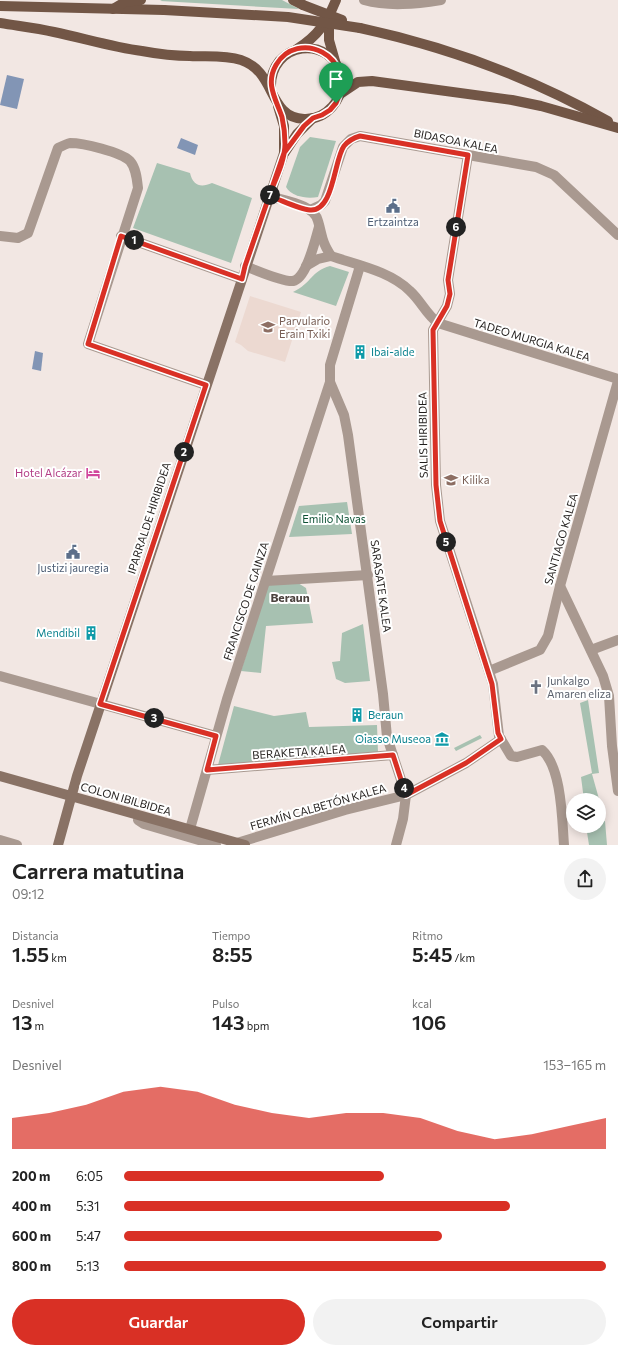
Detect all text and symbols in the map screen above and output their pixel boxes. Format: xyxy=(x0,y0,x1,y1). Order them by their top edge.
pin xyxy=(319,62,353,103)
icon: arrive xyxy=(325,68,347,90)
street label: BIDASOA KALEA xyxy=(413,126,500,155)
pin: 7 xyxy=(260,185,280,205)
text: 7 xyxy=(267,188,273,201)
public building icon: Ertzaintza xyxy=(385,198,401,214)
place label: Ertzaintza xyxy=(367,215,419,228)
pin: 6 xyxy=(446,217,466,237)
text: 6 xyxy=(453,220,459,233)
pin: 1 xyxy=(124,230,144,250)
text: 1 xyxy=(132,233,136,246)
place label: Parvulario Erain Txiki xyxy=(279,314,331,340)
street label: TADEO MURGIA KALEA xyxy=(472,316,592,364)
school or university icon: Parvulario Erain Txiki xyxy=(260,319,276,335)
building icon: Ibai-alde xyxy=(352,344,368,360)
place label: Ibai-alde xyxy=(371,345,415,358)
street label: SALIS HIRIBIDEA xyxy=(415,391,430,478)
pin: 2 xyxy=(174,442,194,462)
text: 2 xyxy=(181,445,187,458)
street label: IPARRALDE HIRIBIDEA xyxy=(124,460,173,575)
hotel icon: Hotel Alcázar xyxy=(85,465,101,481)
place label: Hotel Alcázar xyxy=(15,466,83,479)
school or university icon: Kilika xyxy=(443,472,459,488)
place label: Kilika xyxy=(462,473,490,486)
street label: SANTIAGO KALEA xyxy=(541,491,580,586)
park label: Emilio Navas xyxy=(302,512,366,525)
pin: 5 xyxy=(436,532,456,552)
text: 5 xyxy=(443,535,449,548)
street label: FRANCISCO DE GAINZA xyxy=(220,539,271,662)
street label: SARASATE KALEA xyxy=(369,539,394,633)
public building icon: Justizi jauregia xyxy=(65,544,81,560)
place label: Justizi jauregia xyxy=(37,561,109,575)
district label: Beraun xyxy=(270,590,310,604)
building icon: Mendibil xyxy=(83,625,99,641)
place label: Mendibil xyxy=(36,626,80,639)
place label: Junkalgo Amaren eliza xyxy=(547,674,611,700)
church icon: Junkalgo Amaren eliza xyxy=(528,679,544,695)
building icon: Beraun xyxy=(349,707,365,723)
pin: 3 xyxy=(144,708,164,728)
place label: Beraun xyxy=(368,708,403,721)
text: 3 xyxy=(151,711,157,724)
museum icon: Oiasso Museoa xyxy=(434,731,450,747)
place label: Oiasso Museoa xyxy=(355,732,431,745)
street label: BERAKETA KALEA xyxy=(252,742,347,761)
pin: 4 xyxy=(394,778,414,798)
street label: COLON IBILBIDEA xyxy=(79,779,173,818)
street label: FERMÍN CALBETÓN KALEA xyxy=(248,780,388,832)
text: 4 xyxy=(401,781,407,794)
map controls xyxy=(566,793,606,833)
button: layers xyxy=(566,793,606,833)
text: Carrera matutina xyxy=(12,857,184,884)
button: share xyxy=(564,858,606,900)
text: 09:12 xyxy=(12,886,44,902)
text: Distancia xyxy=(12,929,59,942)
text: Tiempo xyxy=(212,929,250,942)
text: Ritmo xyxy=(412,929,443,942)
text: 1.55 xyxy=(12,942,49,966)
text: 8:55 xyxy=(212,942,253,966)
text: 5:45 xyxy=(412,942,452,966)
text: km xyxy=(49,951,67,964)
text: /km xyxy=(452,951,475,964)
text: Desnivel xyxy=(12,997,54,1010)
text: Pulso xyxy=(212,997,239,1010)
text: kcal xyxy=(412,997,432,1010)
text: 13 xyxy=(12,1010,32,1034)
text: 143 xyxy=(212,1010,245,1034)
text: 106 xyxy=(412,1010,446,1034)
text: m xyxy=(32,1019,44,1032)
text: bpm xyxy=(245,1019,269,1032)
text: Desnivel xyxy=(12,1057,62,1073)
text: 153–165 m xyxy=(543,1057,606,1073)
text: 200 m xyxy=(12,1168,50,1184)
text: 6:05 xyxy=(76,1168,103,1184)
text: 400 m xyxy=(12,1198,51,1214)
text: 5:31 xyxy=(76,1198,100,1214)
text: 600 m xyxy=(12,1228,51,1244)
text: 5:47 xyxy=(76,1228,101,1244)
text: 800 m xyxy=(12,1258,51,1274)
text: 5:13 xyxy=(76,1258,100,1274)
button: Guardar xyxy=(12,1299,305,1345)
button: Compartir xyxy=(313,1299,606,1345)

